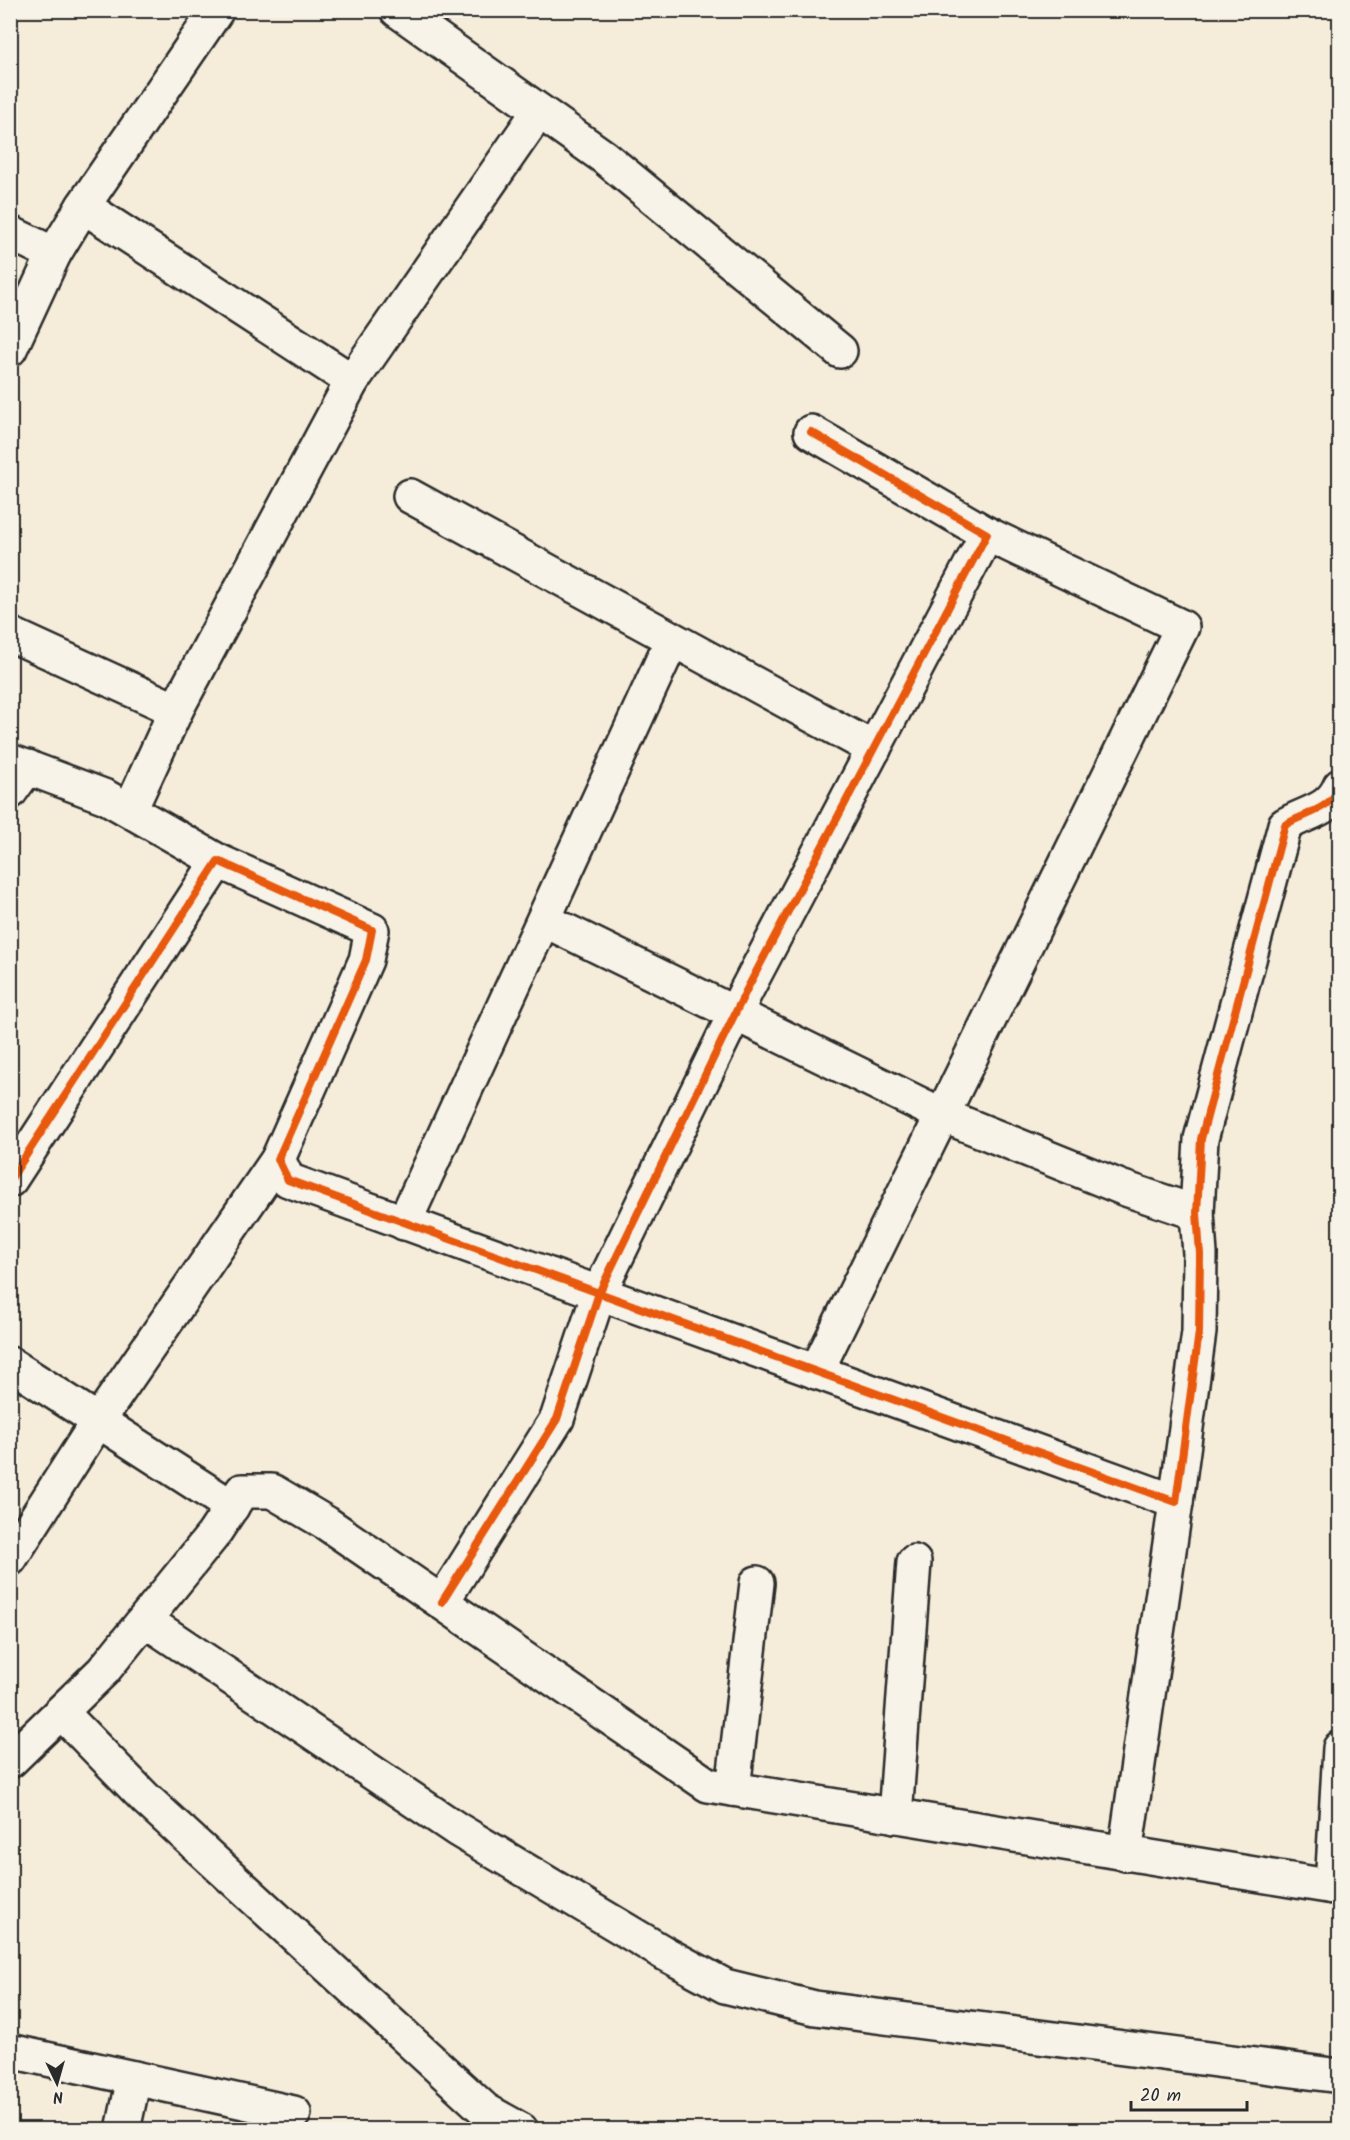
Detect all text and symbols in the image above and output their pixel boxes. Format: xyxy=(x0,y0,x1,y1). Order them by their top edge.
north arrow xyxy=(27,2053,87,2113)
scale bar xyxy=(1131,2074,1246,2112)
text: 20 m xyxy=(1140,2082,1181,2111)
text: N xyxy=(52,2084,64,2109)

